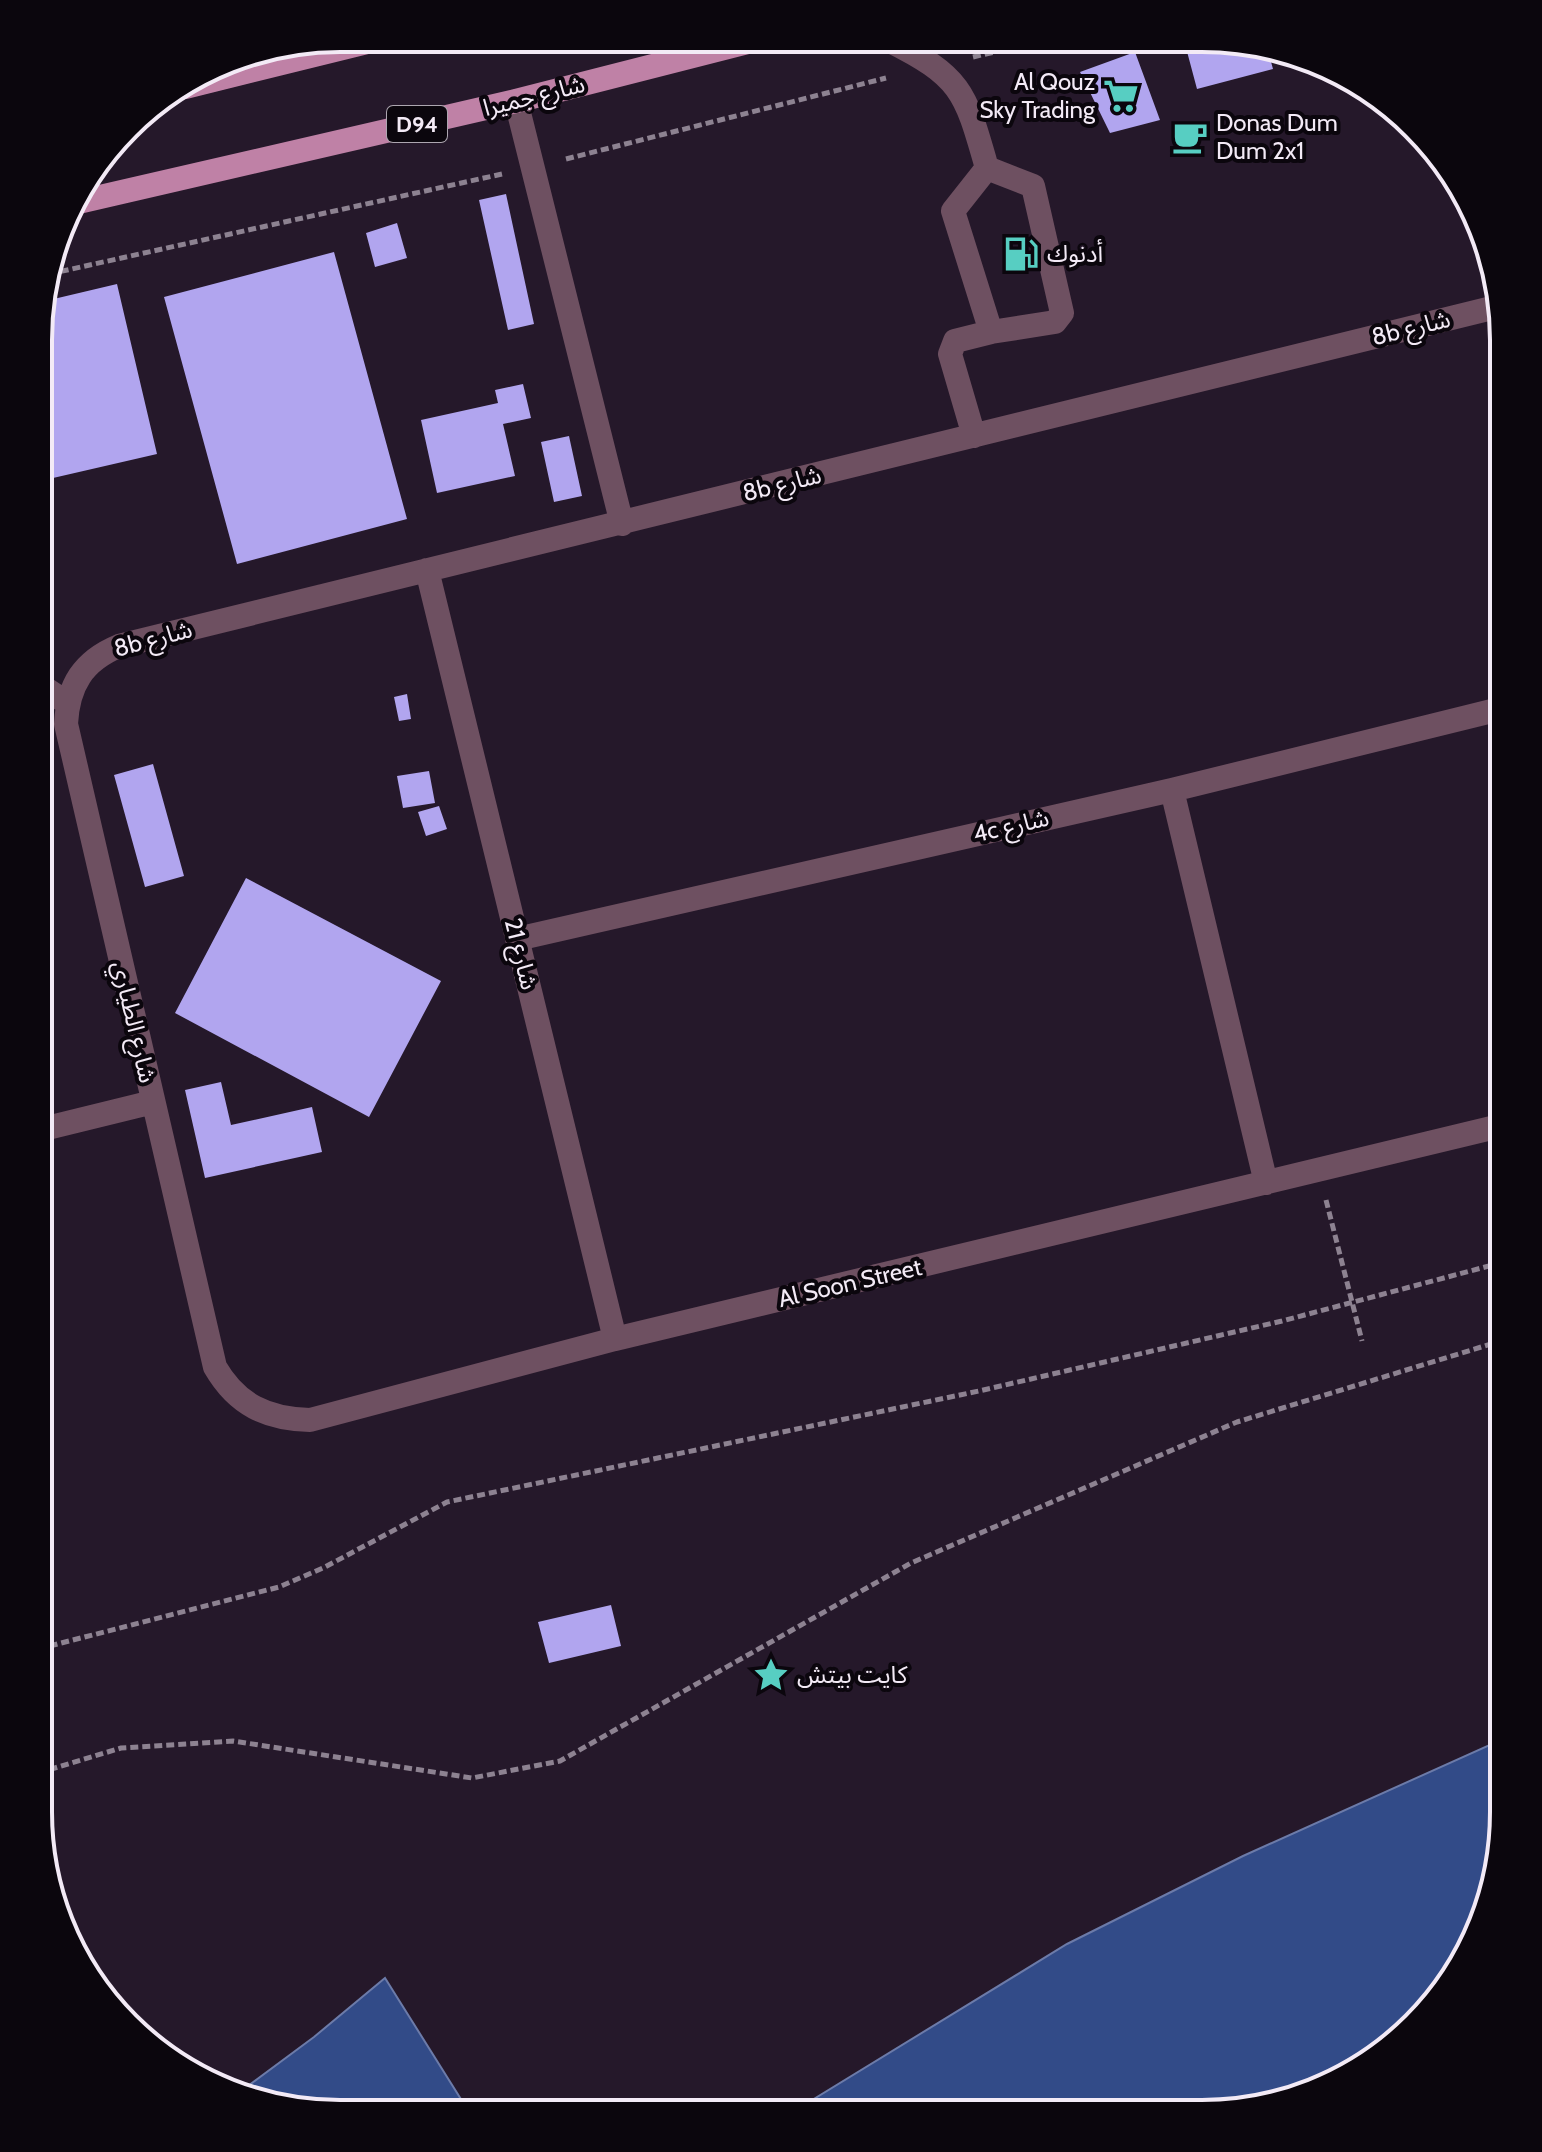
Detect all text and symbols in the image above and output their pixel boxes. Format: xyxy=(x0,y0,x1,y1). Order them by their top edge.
place label: Al Qouz Sky Trading xyxy=(979,67,1096,124)
street label: شارع جميرا xyxy=(480,69,588,125)
supermarket icon: Al Qouz Sky Trading xyxy=(1102,77,1140,115)
road number: D94 xyxy=(387,106,447,142)
place label: Donas Dum Dum 2x1 xyxy=(1216,108,1338,165)
cafe icon: Donas Dum Dum 2x1 xyxy=(1171,118,1209,156)
fuel station icon: أدنوك xyxy=(1002,235,1040,273)
place label: أدنوك xyxy=(1047,238,1103,268)
street label: 8b شارع xyxy=(1369,304,1454,354)
street label: 8b شارع xyxy=(740,460,825,510)
street label: 8b شارع xyxy=(110,614,196,666)
street label: 4c شارع xyxy=(970,803,1052,851)
street label: شارع 21 xyxy=(496,915,544,993)
street label: شارع الطياري xyxy=(102,958,163,1087)
street label: Al Soon Street xyxy=(775,1252,925,1313)
place icon: كايت بيتش xyxy=(752,1656,790,1694)
place label: كايت بيتش xyxy=(797,1660,909,1689)

